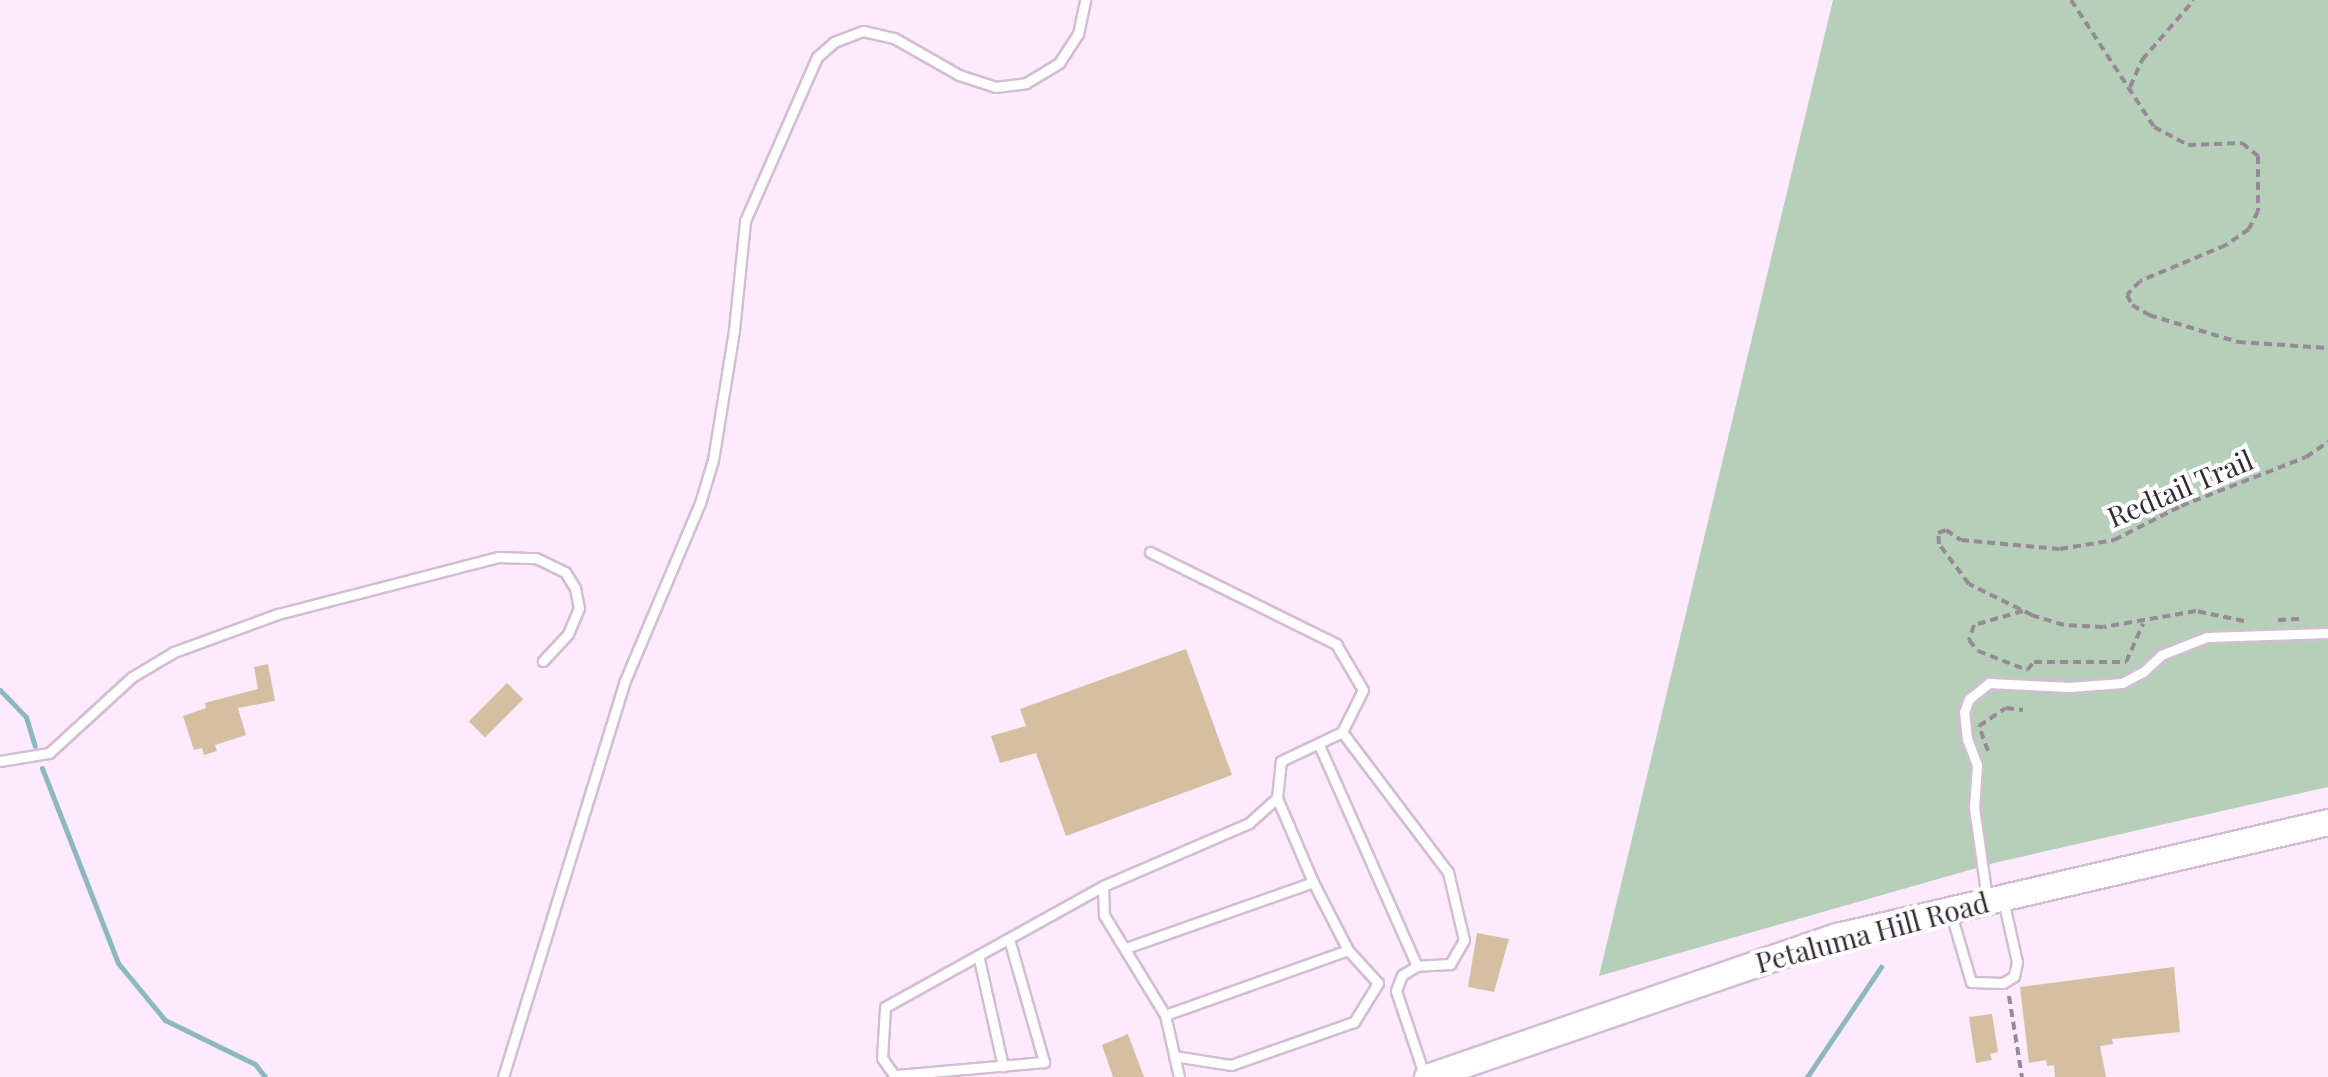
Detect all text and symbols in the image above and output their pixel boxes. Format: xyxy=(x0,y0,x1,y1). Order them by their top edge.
street label: Redtail Trail xyxy=(2102,442,2258,534)
street label: Petaluma Hill Road xyxy=(1752,885,1992,979)

